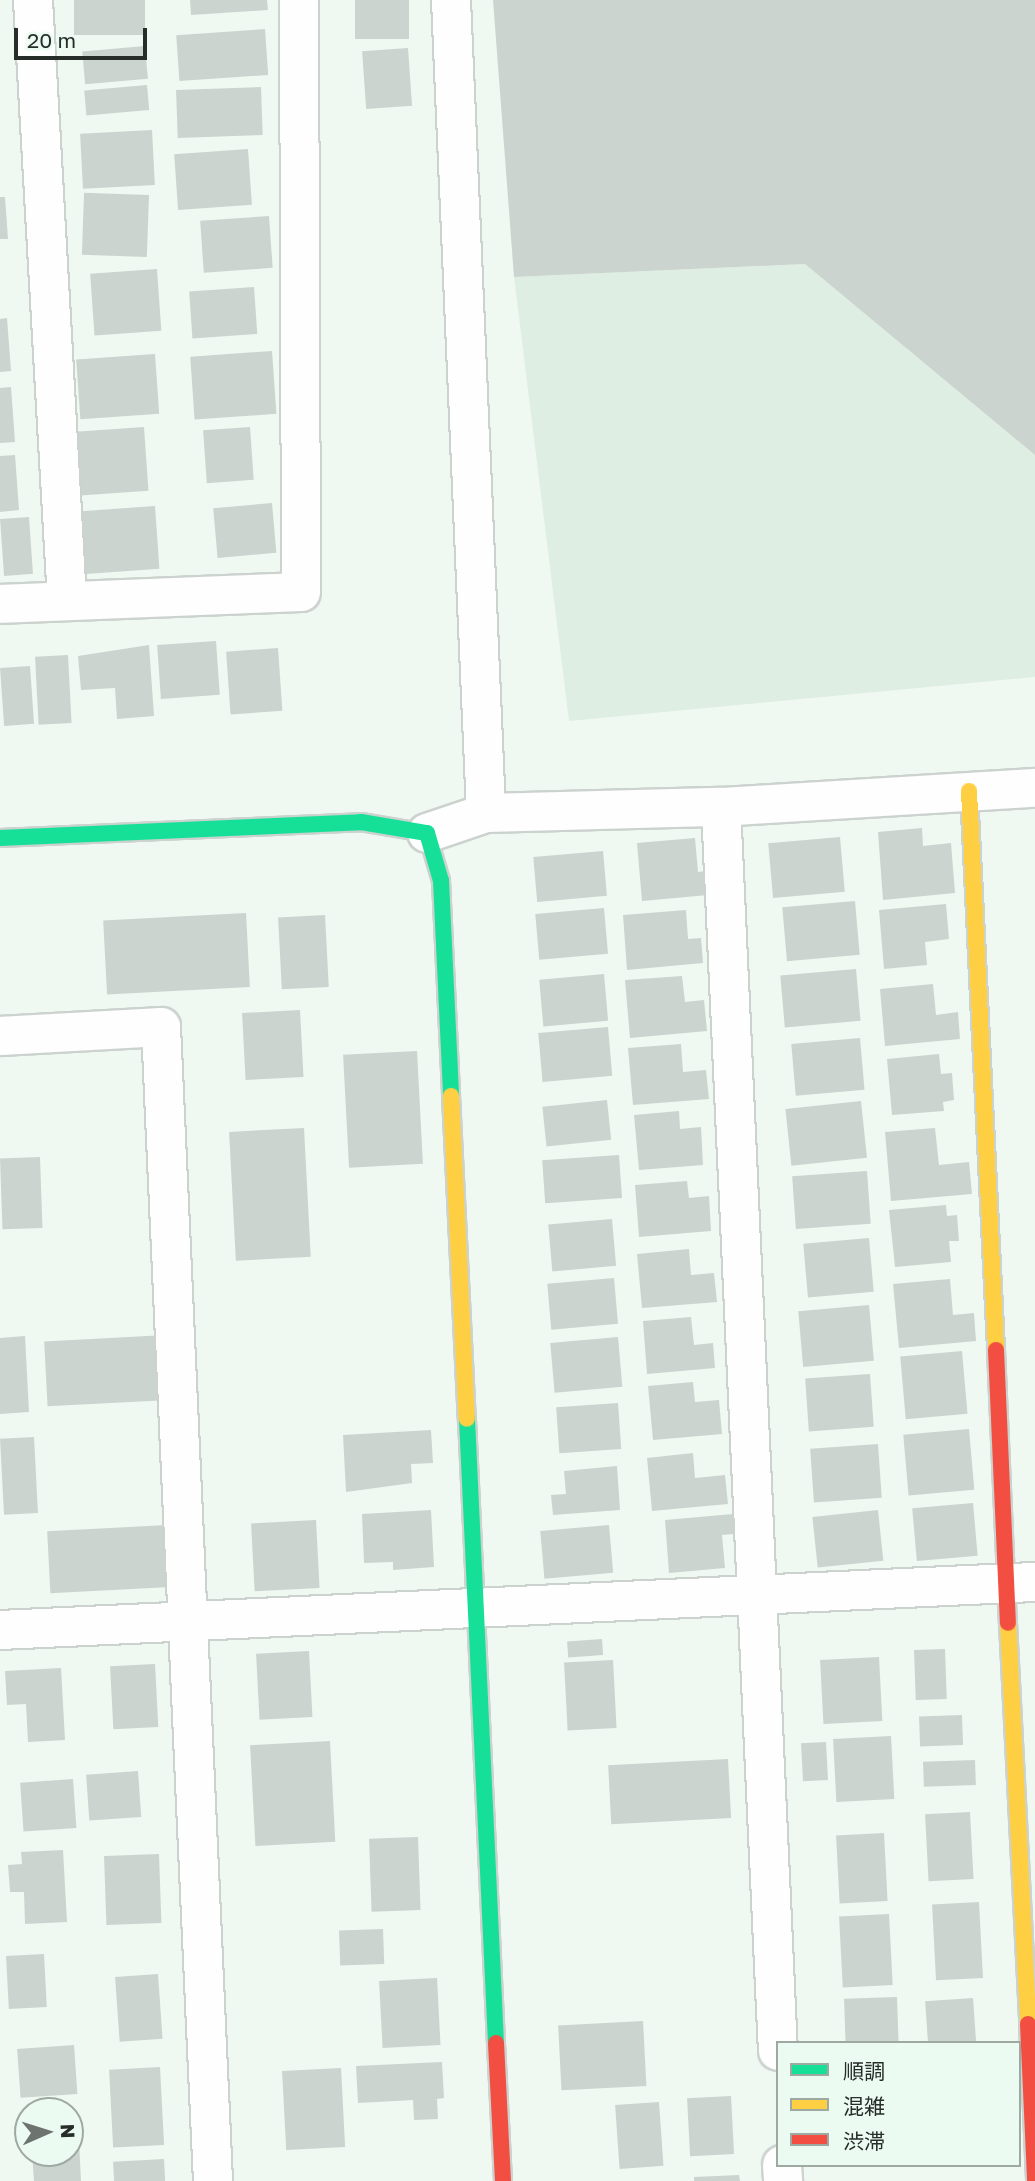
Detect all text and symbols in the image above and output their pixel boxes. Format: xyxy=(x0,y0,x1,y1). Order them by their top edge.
scale bar xyxy=(18,14,150,58)
text: 20 m xyxy=(27,27,76,53)
legend xyxy=(776,2041,1021,2167)
text: 順調 xyxy=(843,2058,885,2084)
text: 混雑 xyxy=(843,2093,885,2119)
north arrow xyxy=(14,2097,84,2167)
text: N xyxy=(57,2123,80,2139)
text: 渋滞 xyxy=(843,2128,885,2154)

